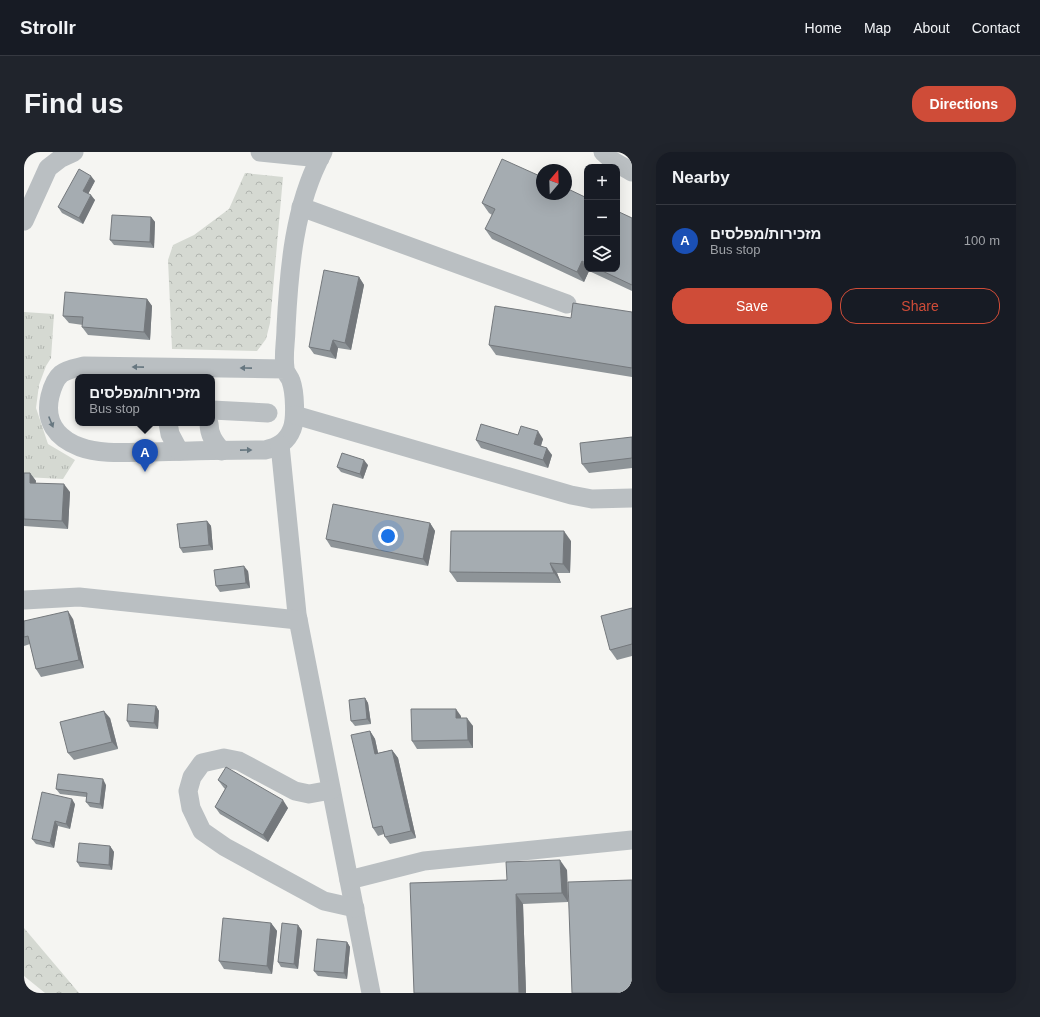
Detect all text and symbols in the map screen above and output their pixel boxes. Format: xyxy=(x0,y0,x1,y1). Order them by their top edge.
text: Strollr xyxy=(20,17,76,38)
text: Home xyxy=(805,20,842,36)
text: Map xyxy=(864,20,891,36)
text: About xyxy=(913,20,950,36)
text: Contact xyxy=(972,20,1020,36)
button: Directions xyxy=(912,86,1016,122)
text: Find us xyxy=(24,88,124,119)
north arrow xyxy=(536,164,572,200)
map controls xyxy=(584,164,620,272)
button: + xyxy=(584,164,620,200)
text: Nearby xyxy=(672,168,730,187)
button: − xyxy=(584,200,620,236)
text: מזכירות/מפלסים xyxy=(710,225,821,242)
text: A xyxy=(680,233,690,248)
text: 100 m xyxy=(964,233,1000,248)
button: layers xyxy=(584,236,620,272)
text: Bus stop xyxy=(710,242,761,257)
button: Save xyxy=(672,288,832,324)
button: Share xyxy=(840,288,1000,324)
one-way arrow xyxy=(131,364,144,370)
one-way arrow xyxy=(239,365,252,371)
popup xyxy=(75,374,215,426)
text: מזכירות/מפלסים xyxy=(89,384,201,401)
text: Bus stop xyxy=(89,401,140,416)
one-way arrow xyxy=(49,417,55,429)
pin: A xyxy=(132,439,158,472)
one-way arrow xyxy=(240,447,253,453)
your location xyxy=(378,526,398,546)

